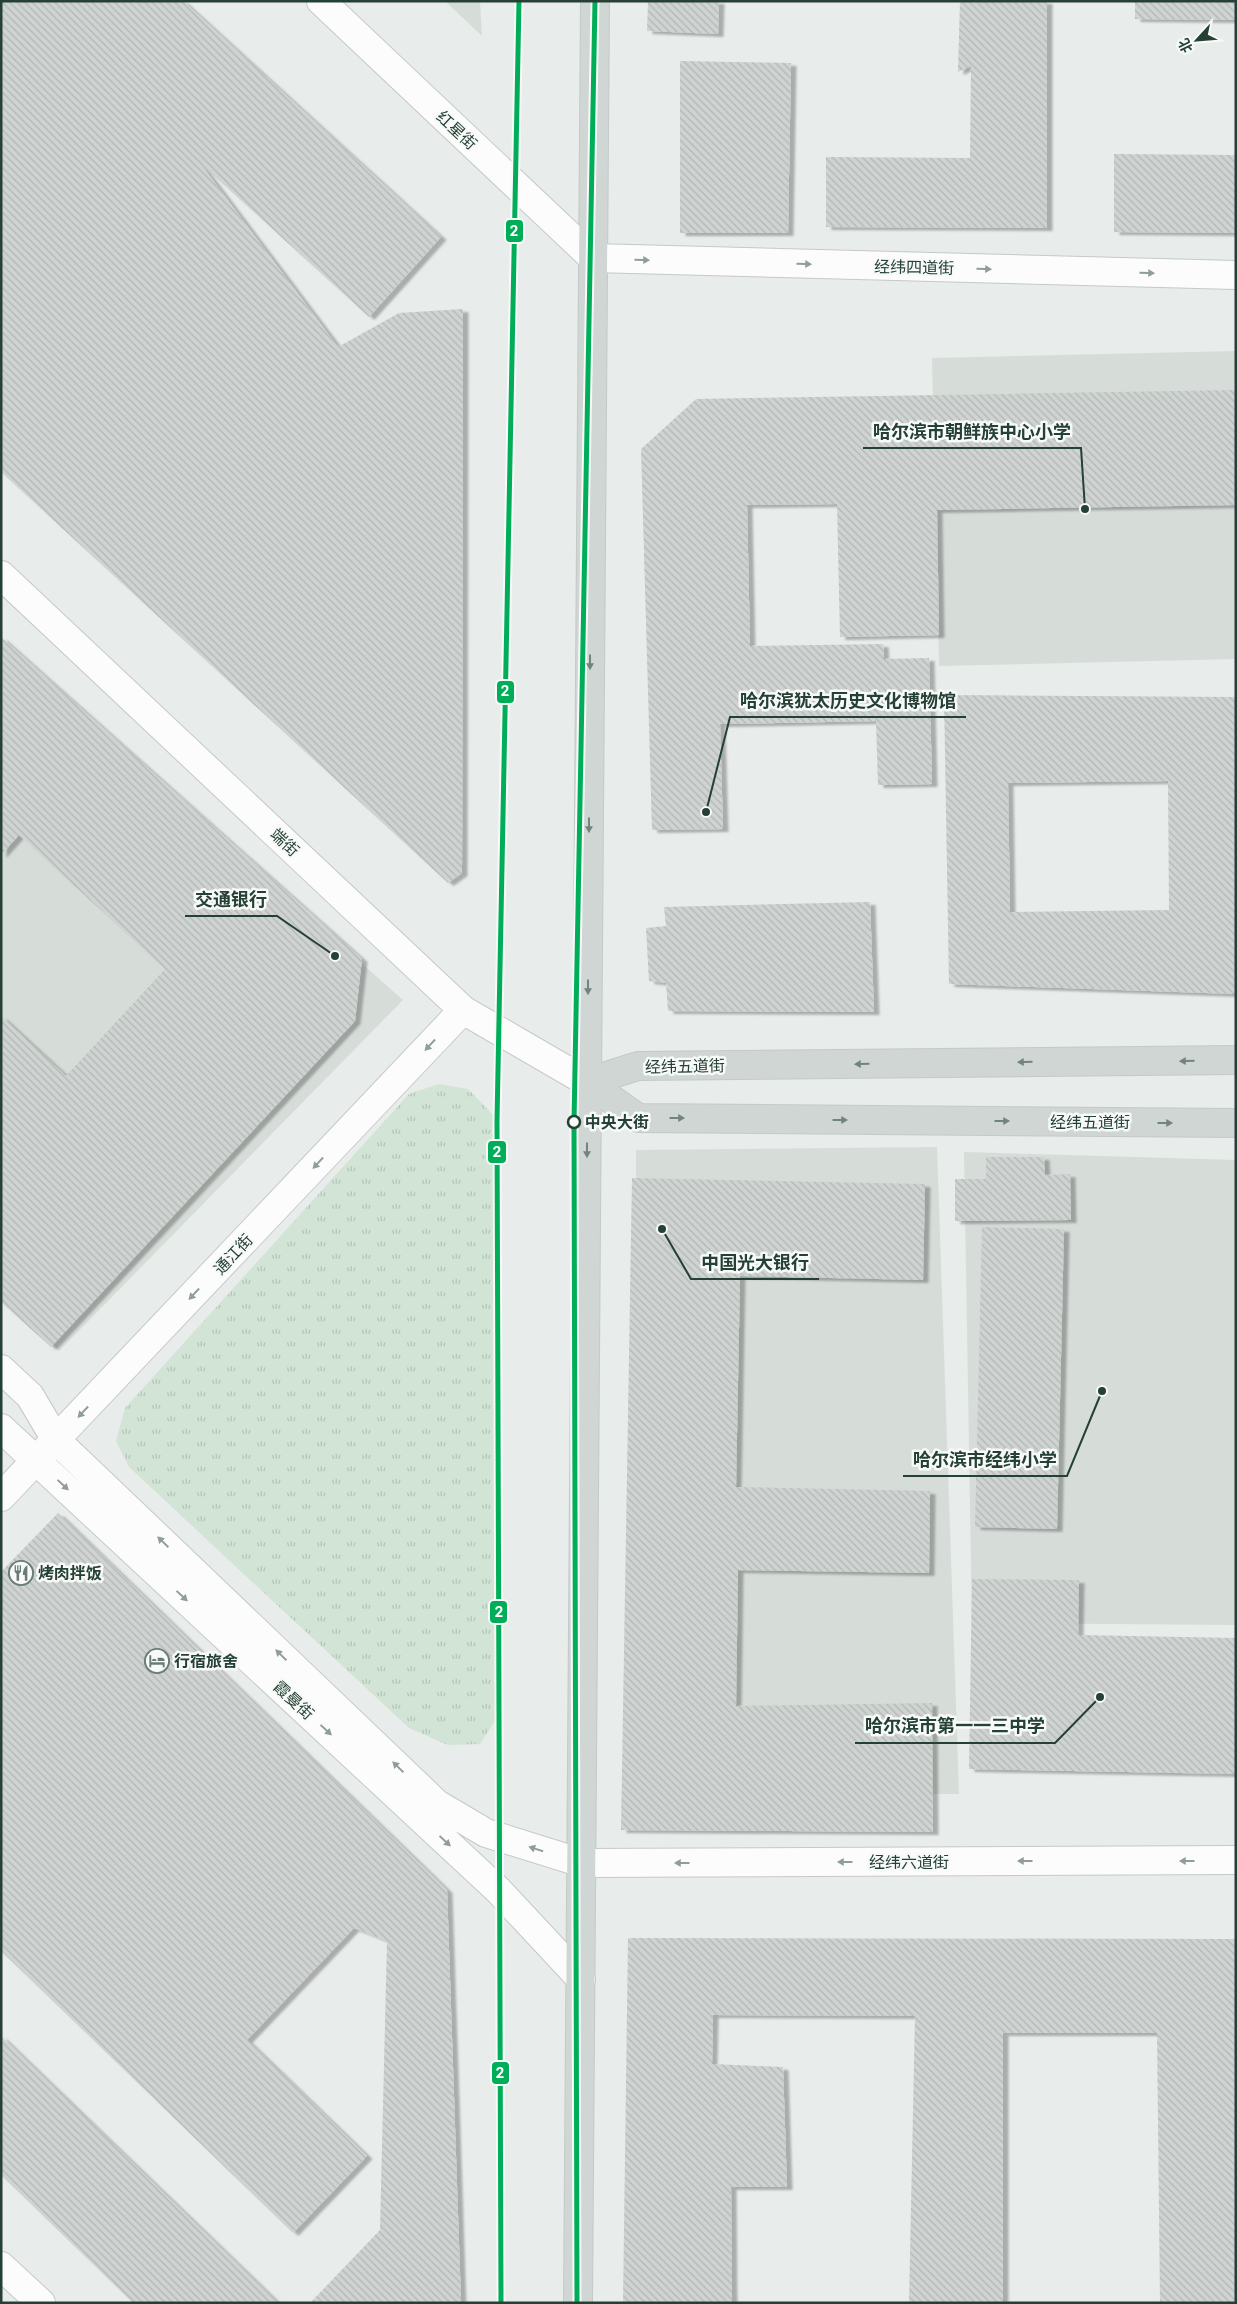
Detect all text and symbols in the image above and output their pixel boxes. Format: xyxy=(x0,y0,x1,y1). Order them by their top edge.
north arrow xyxy=(1172,15,1222,65)
text: 北 xyxy=(1174,36,1196,56)
street label: 红星街 xyxy=(433,106,481,154)
line badge: 2 xyxy=(505,219,524,243)
text: 2 xyxy=(510,222,519,239)
one-way arrow xyxy=(634,256,650,264)
street label: 经纬四道街 xyxy=(874,256,954,278)
one-way arrow xyxy=(796,260,812,268)
one-way arrow xyxy=(976,265,992,273)
one-way arrow xyxy=(1139,269,1155,277)
callout: 哈尔滨市朝鲜族中心小学 xyxy=(863,415,1081,448)
text: 哈尔滨市朝鲜族中心小学 xyxy=(873,421,1071,442)
one-way arrow xyxy=(586,655,594,671)
line badge: 2 xyxy=(496,680,515,704)
text: 2 xyxy=(501,682,510,699)
callout: 哈尔滨犹太历史文化博物馆 xyxy=(730,684,966,717)
text: 哈尔滨犹太历史文化博物馆 xyxy=(740,690,956,711)
one-way arrow xyxy=(585,817,593,833)
street label: 端街 xyxy=(266,824,304,860)
callout: 交通银行 xyxy=(185,883,277,916)
text: 交通银行 xyxy=(195,889,267,910)
one-way arrow xyxy=(584,980,592,996)
one-way arrow xyxy=(424,1039,436,1051)
street label: 经纬五道街 xyxy=(645,1055,725,1077)
one-way arrow xyxy=(1179,1057,1195,1065)
one-way arrow xyxy=(1016,1058,1032,1066)
one-way arrow xyxy=(854,1060,870,1068)
place label: 中央大街 xyxy=(585,1112,649,1132)
street label: 经纬五道街 xyxy=(1050,1112,1130,1132)
marker: 中央大街 xyxy=(567,1115,581,1129)
one-way arrow xyxy=(670,1115,686,1123)
one-way arrow xyxy=(832,1116,848,1124)
one-way arrow xyxy=(995,1117,1011,1125)
one-way arrow xyxy=(1157,1119,1173,1127)
line badge: 2 xyxy=(487,1140,507,1164)
one-way arrow xyxy=(583,1142,591,1158)
text: 2 xyxy=(493,1143,502,1160)
one-way arrow xyxy=(312,1157,324,1169)
street label: 通江街 xyxy=(209,1230,257,1278)
callout: 中国光大银行 xyxy=(691,1246,819,1279)
text: 中国光大银行 xyxy=(701,1252,809,1273)
one-way arrow xyxy=(188,1288,200,1300)
one-way arrow xyxy=(77,1406,89,1418)
callout: 哈尔滨市经纬小学 xyxy=(903,1443,1067,1476)
text: 哈尔滨市经纬小学 xyxy=(913,1449,1057,1470)
one-way arrow xyxy=(56,1479,68,1491)
one-way arrow xyxy=(158,1537,170,1549)
restaurant icon: 烤肉拌饭 xyxy=(8,1560,34,1586)
place label: 烤肉拌饭 xyxy=(38,1563,102,1583)
one-way arrow xyxy=(175,1590,187,1602)
line badge: 2 xyxy=(489,1600,508,1624)
text: 2 xyxy=(495,1603,504,1620)
hotel icon: 行宿旅舍 xyxy=(144,1648,170,1674)
one-way arrow xyxy=(275,1649,287,1661)
place label: 行宿旅舍 xyxy=(174,1651,238,1671)
street label: 霞曼街 xyxy=(270,1676,318,1724)
callout: 哈尔滨市第一一三中学 xyxy=(855,1710,1055,1743)
text: 哈尔滨市第一一三中学 xyxy=(865,1715,1045,1736)
one-way arrow xyxy=(320,1724,332,1736)
one-way arrow xyxy=(393,1761,405,1773)
one-way arrow xyxy=(439,1835,451,1847)
one-way arrow xyxy=(528,1844,543,1852)
street label: 经纬六道街 xyxy=(869,1852,949,1872)
one-way arrow xyxy=(1016,1857,1032,1865)
one-way arrow xyxy=(1179,1857,1195,1865)
one-way arrow xyxy=(836,1858,852,1866)
one-way arrow xyxy=(674,1859,690,1867)
line badge: 2 xyxy=(491,2061,510,2085)
text: 2 xyxy=(496,2064,505,2081)

